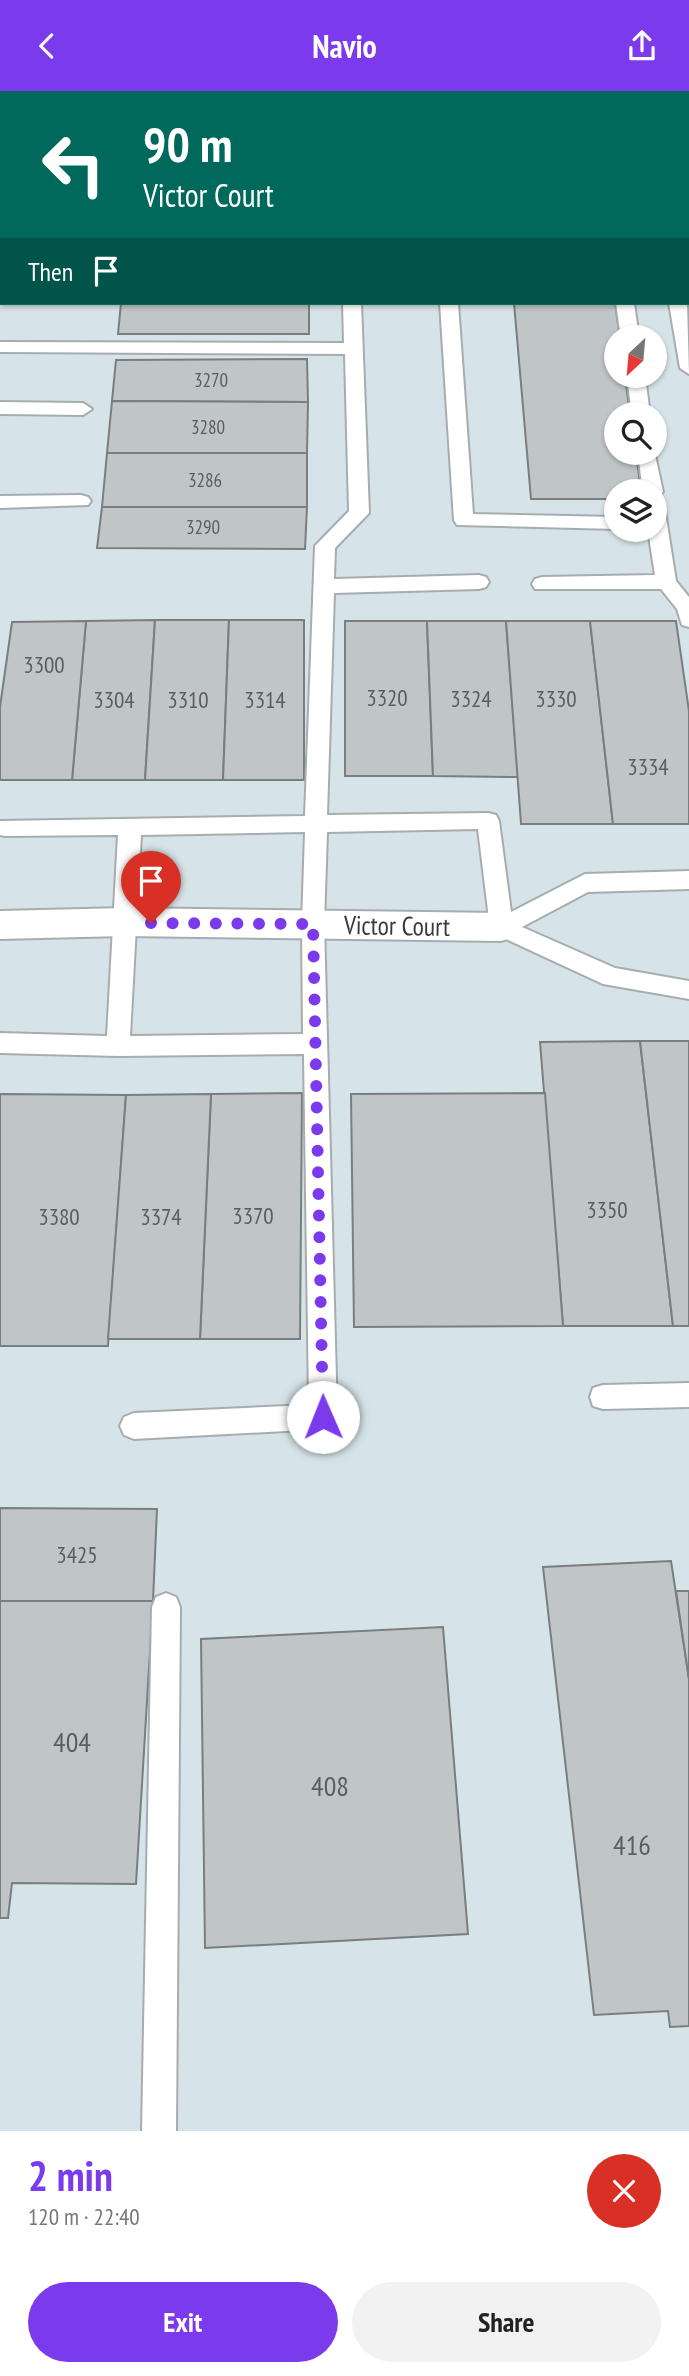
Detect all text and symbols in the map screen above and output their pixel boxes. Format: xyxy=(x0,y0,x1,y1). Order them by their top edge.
text: Navio xyxy=(312,25,377,67)
icon: back xyxy=(28,27,66,65)
icon: share xyxy=(623,27,661,65)
text: 90 m xyxy=(143,112,232,176)
icon: left xyxy=(28,119,119,210)
text: Victor Court xyxy=(143,174,274,216)
icon: arrive xyxy=(87,252,125,290)
text: Then xyxy=(28,255,73,288)
north arrow xyxy=(604,325,667,389)
map controls xyxy=(604,325,667,542)
house number: 3270 xyxy=(194,368,228,392)
button: search xyxy=(604,402,667,465)
house number: 3280 xyxy=(191,415,225,439)
house number: 3286 xyxy=(188,468,222,492)
button: layers xyxy=(604,479,667,542)
house number: 3290 xyxy=(186,515,220,539)
house number: 3300 xyxy=(23,650,65,679)
house number: 3320 xyxy=(366,683,408,712)
house number: 3324 xyxy=(450,684,492,713)
house number: 3330 xyxy=(535,684,577,713)
house number: 3304 xyxy=(93,685,135,714)
house number: 3310 xyxy=(167,685,209,714)
house number: 3314 xyxy=(244,685,286,714)
house number: 3334 xyxy=(627,752,669,781)
pin xyxy=(121,851,181,923)
icon: arrive xyxy=(132,862,170,900)
street label: Victor Court xyxy=(343,908,450,943)
house number: 3350 xyxy=(586,1195,628,1224)
house number: 3370 xyxy=(232,1201,274,1230)
house number: 3380 xyxy=(38,1202,80,1231)
house number: 3374 xyxy=(140,1202,182,1231)
position arrow xyxy=(286,1380,360,1454)
house number: 3425 xyxy=(56,1540,98,1569)
house number: 404 xyxy=(53,1723,91,1760)
house number: 408 xyxy=(311,1767,349,1804)
house number: 416 xyxy=(613,1826,651,1863)
text: 2 min xyxy=(28,2148,113,2203)
button: close xyxy=(587,2154,661,2228)
text: 120 m · 22:40 xyxy=(28,2202,140,2231)
button: Exit xyxy=(28,2282,338,2362)
button: Share xyxy=(352,2282,661,2362)

